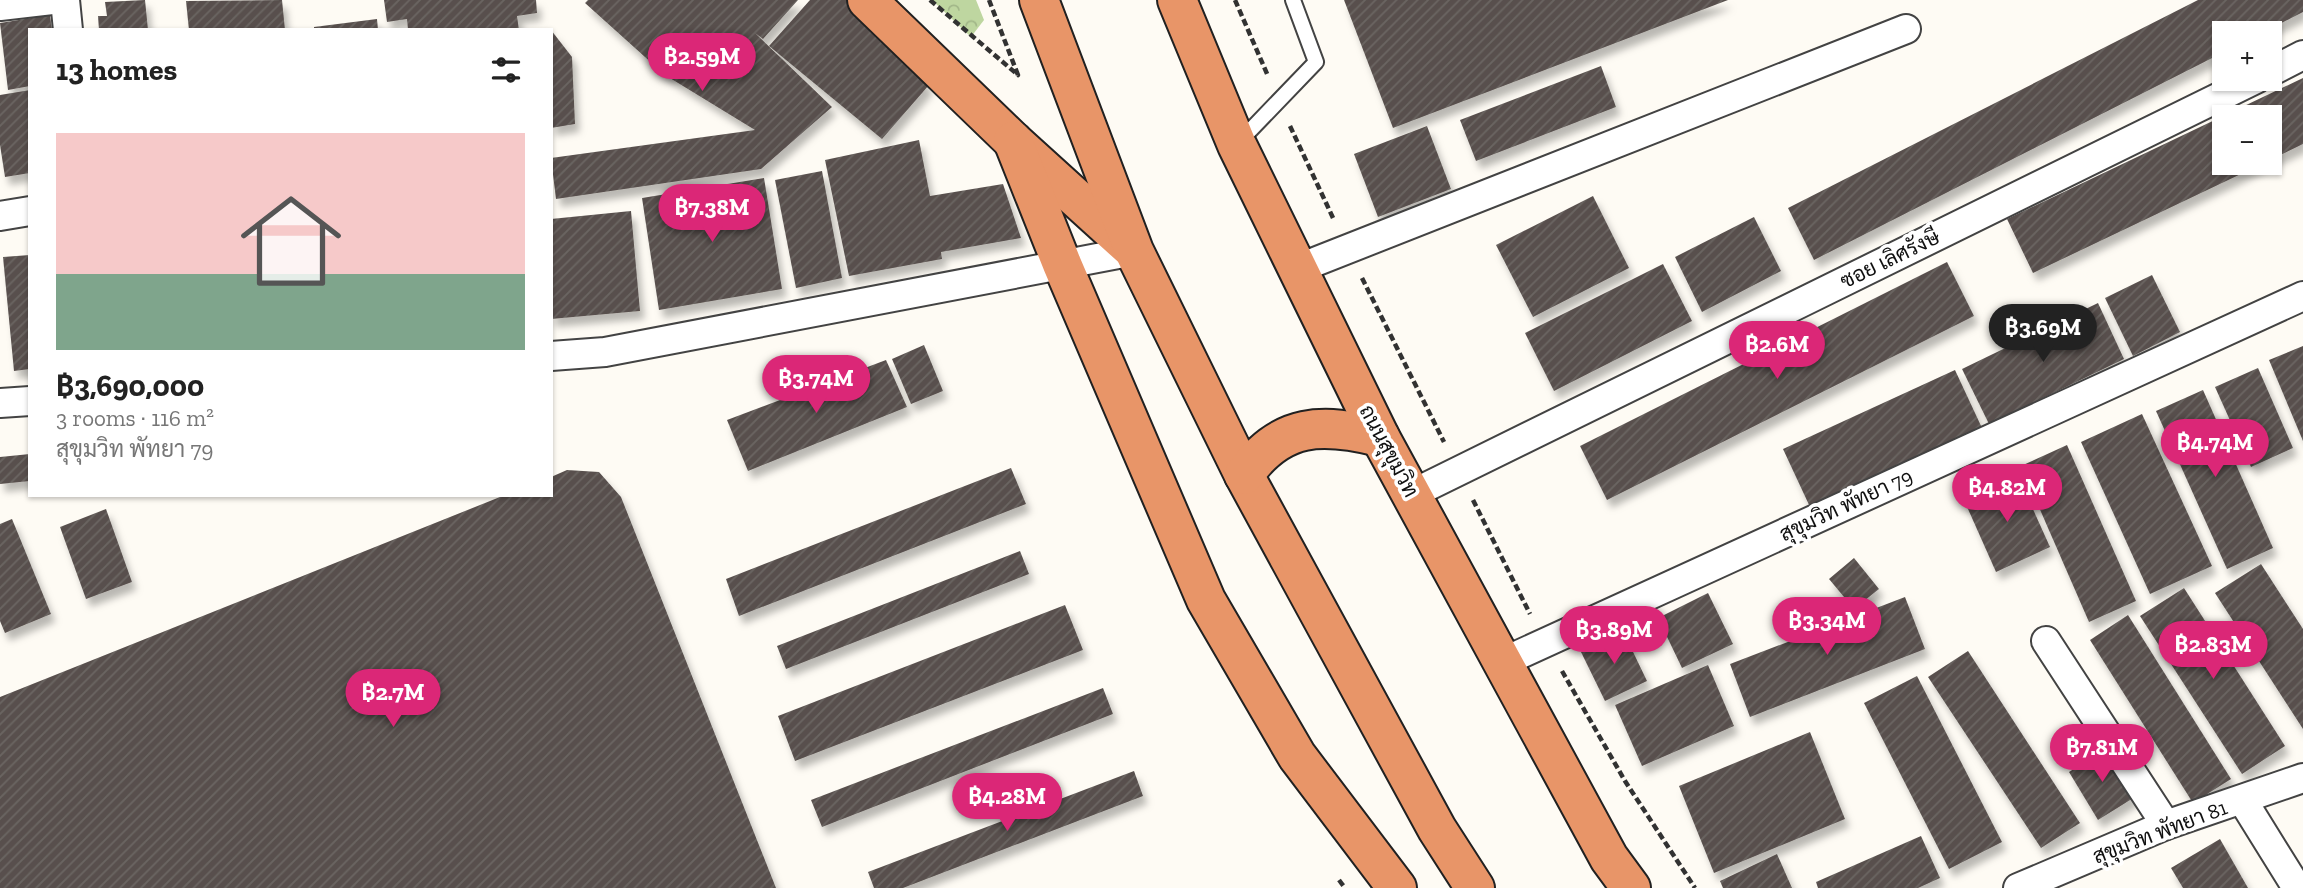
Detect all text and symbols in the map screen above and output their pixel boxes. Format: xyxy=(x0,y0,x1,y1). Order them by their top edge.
map controls xyxy=(2212,21,2282,175)
button: + xyxy=(2212,21,2282,91)
pin: ฿2.59M xyxy=(645,34,759,93)
text: ฿2.59M xyxy=(664,42,740,70)
icon: filters xyxy=(487,51,525,89)
text: 13 homes xyxy=(56,52,177,88)
button: − xyxy=(2212,105,2282,175)
icon: home xyxy=(228,178,354,304)
pin: ฿7.38M xyxy=(655,184,769,244)
text: ฿7.38M xyxy=(674,193,750,221)
street label: ซอย เลิศรังษี xyxy=(1836,223,1944,293)
pin: ฿3.69M xyxy=(1986,304,2100,364)
text: ฿3.69M xyxy=(2005,313,2081,341)
pin: ฿2.6M xyxy=(1728,322,1826,381)
text: ฿2.6M xyxy=(1745,330,1809,358)
pin: ฿3.74M xyxy=(759,356,873,415)
text: ฿3.74M xyxy=(778,364,854,392)
text: ฿3,690,000 xyxy=(56,368,204,404)
street label: ถนนสุขุมวิท xyxy=(1353,400,1424,502)
text: 3 rooms · 116 m² xyxy=(56,404,214,432)
pin: ฿4.74M xyxy=(2158,420,2272,479)
text: ฿4.74M xyxy=(2177,428,2253,456)
text: สุขุมวิท พัทยา 79 xyxy=(56,435,213,463)
street label: สุขุมวิท พัทยา 79 xyxy=(1775,463,1917,548)
pin: ฿4.82M xyxy=(1950,464,2064,524)
text: ฿4.82M xyxy=(1968,473,2046,501)
pin: ฿3.34M xyxy=(1770,598,1884,657)
pin: ฿3.89M xyxy=(1557,606,1671,666)
text: ฿3.34M xyxy=(1788,606,1866,634)
text: ฿3.89M xyxy=(1576,615,1652,643)
pin: ฿2.83M xyxy=(2156,622,2270,681)
text: ฿2.83M xyxy=(2175,630,2251,658)
pin: ฿2.7M xyxy=(344,670,442,729)
text: ฿2.7M xyxy=(362,678,424,706)
pin: ฿7.81M xyxy=(2045,724,2159,784)
text: ฿7.81M xyxy=(2066,733,2138,761)
pin: ฿4.28M xyxy=(950,774,1064,833)
text: ฿4.28M xyxy=(968,782,1046,810)
street label: สุขุมวิท พัทยา 81 xyxy=(2089,794,2231,871)

